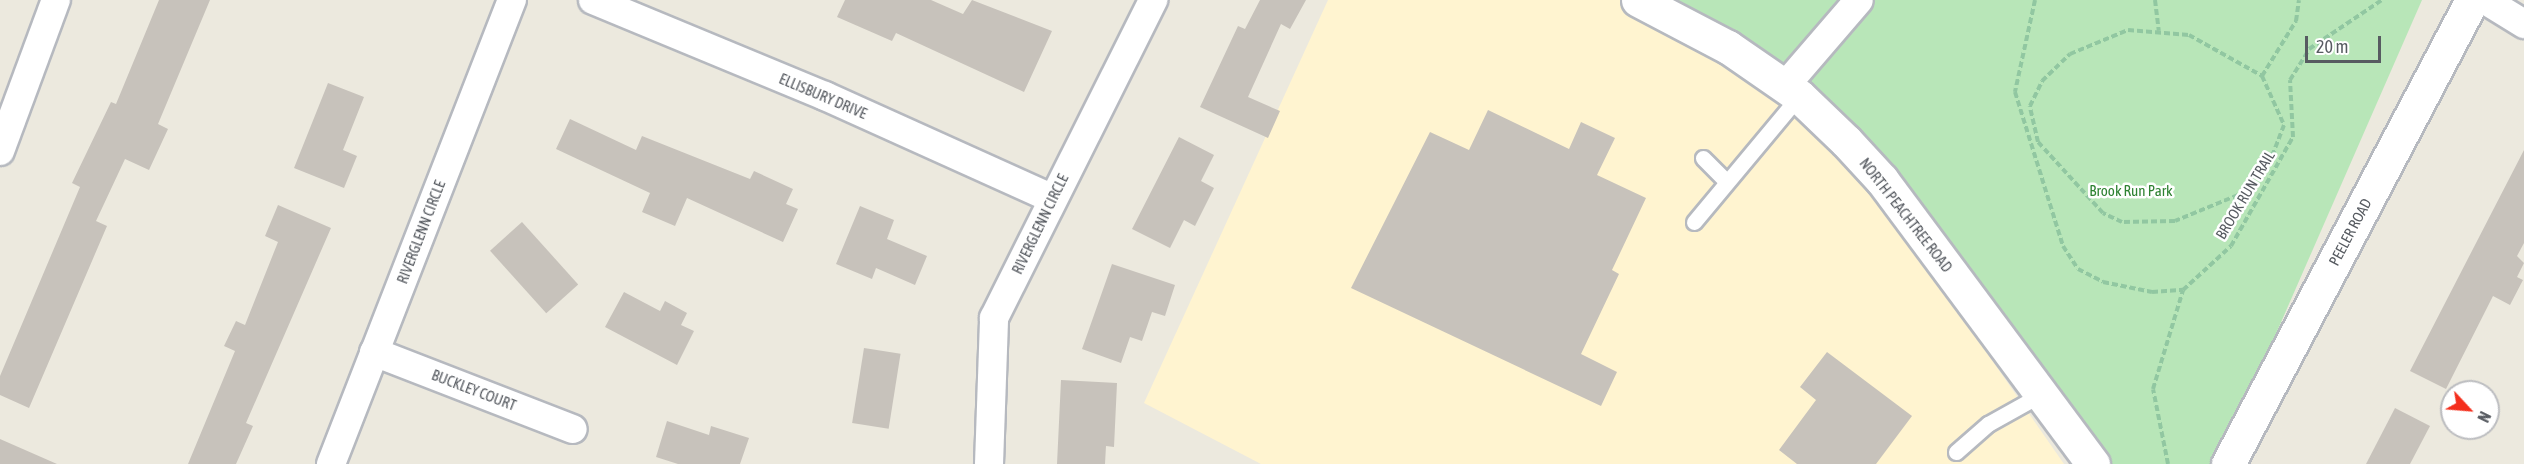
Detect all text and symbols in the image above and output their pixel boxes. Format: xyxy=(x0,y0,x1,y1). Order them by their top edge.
scale bar xyxy=(2308,24,2384,62)
text: 20 m xyxy=(2316,36,2348,57)
street label: ELLISBURY DRIVE xyxy=(776,69,870,123)
street label: BROOK RUN TRAIL xyxy=(2212,148,2278,242)
street label: NORTH PEACHTREE ROAD xyxy=(1856,154,1956,276)
street label: RIVERGLENN CIRCLE xyxy=(1008,171,1072,277)
street label: RIVERGLENN CIRCLE xyxy=(393,178,449,286)
park label: Brook Run Park xyxy=(2089,182,2173,200)
street label: PEELER ROAD xyxy=(2325,195,2375,269)
street label: BUCKLEY COURT xyxy=(429,366,519,414)
north arrow xyxy=(2440,380,2500,440)
text: N xyxy=(2474,409,2495,425)

